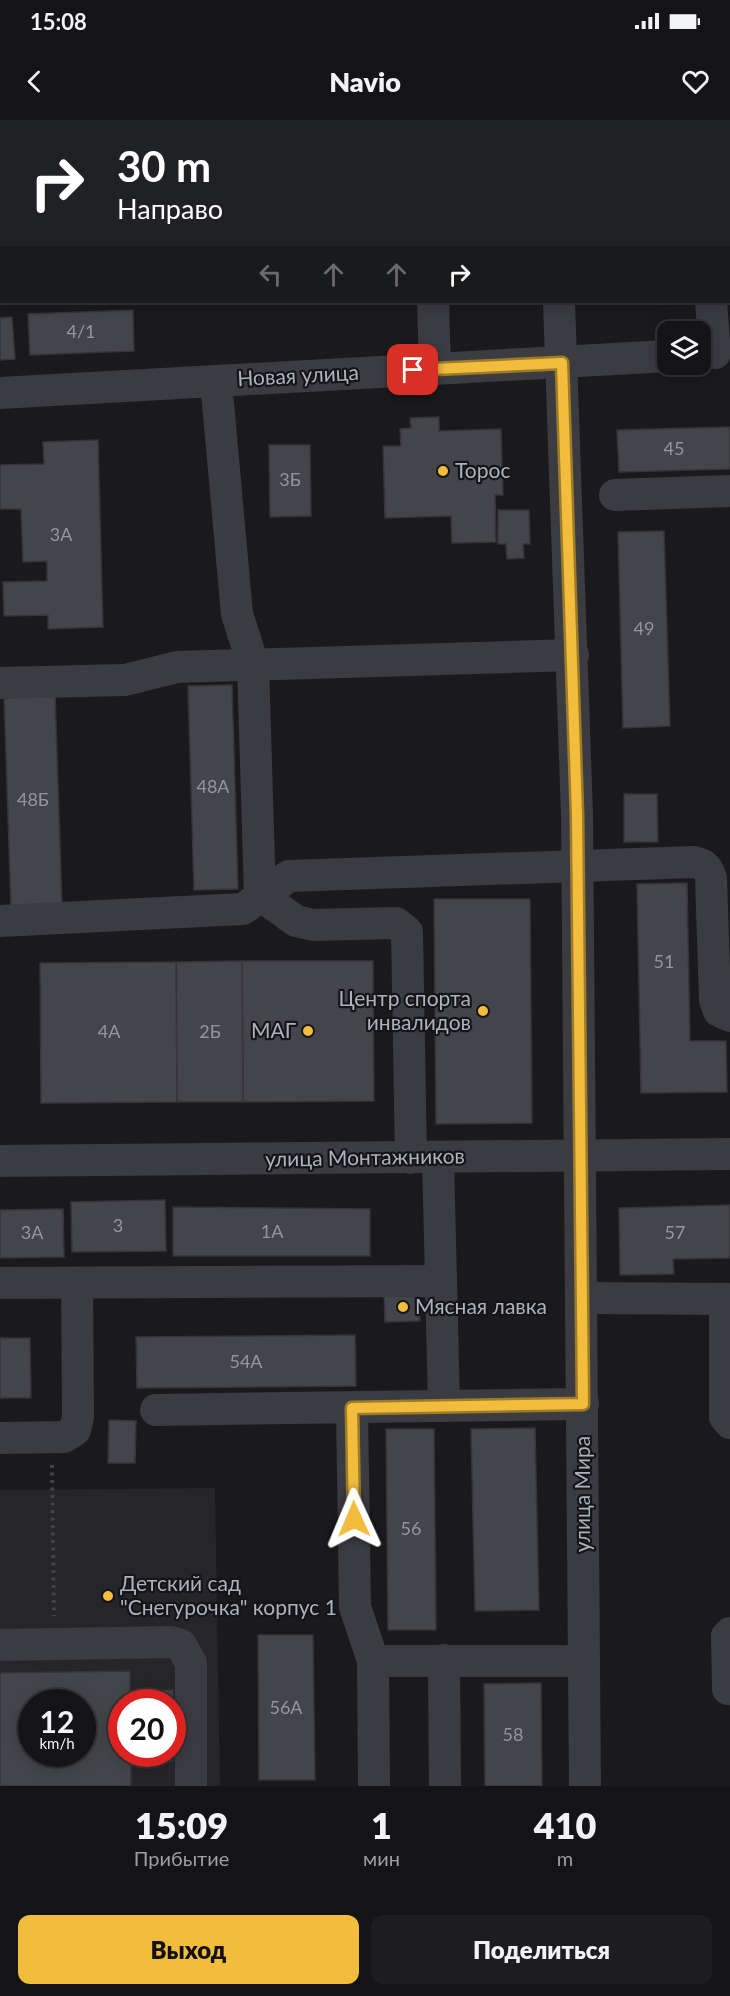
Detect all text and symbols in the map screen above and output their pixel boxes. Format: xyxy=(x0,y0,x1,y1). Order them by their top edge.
text: 15:08 xyxy=(30,8,87,35)
icon: back xyxy=(18,65,51,98)
text: Navio xyxy=(329,65,401,98)
icon: heart xyxy=(679,65,712,98)
text: 30 m xyxy=(117,141,211,191)
icon: right xyxy=(18,144,96,222)
text: Направо xyxy=(117,192,223,225)
icon: left xyxy=(254,258,287,291)
icon: ahead xyxy=(317,258,350,291)
icon: ahead xyxy=(380,258,413,291)
icon: right xyxy=(443,258,476,291)
house number: 4/1 xyxy=(66,320,96,342)
map controls xyxy=(657,321,711,375)
button: layers xyxy=(657,321,711,375)
pin xyxy=(387,344,438,395)
icon: arrive xyxy=(396,353,429,386)
street label: Новая улица xyxy=(237,359,359,390)
house number: 45 xyxy=(664,437,684,459)
place label: Торос xyxy=(455,457,510,482)
marker: Торос xyxy=(436,464,450,478)
house number: 3Б xyxy=(279,468,301,490)
house number: 3А xyxy=(50,523,73,545)
house number: 49 xyxy=(634,617,654,639)
house number: 48А xyxy=(196,775,230,797)
house number: 48Б xyxy=(17,788,49,810)
house number: 51 xyxy=(654,950,674,972)
place label: Центр спорта инвалидов xyxy=(338,985,471,1034)
marker: Центр спорта инвалидов xyxy=(476,1004,490,1018)
place label: МАГ xyxy=(251,1017,296,1042)
house number: 4А xyxy=(98,1020,121,1042)
house number: 2Б xyxy=(199,1020,221,1042)
marker: МАГ xyxy=(301,1024,315,1038)
street label: улица Монтажников xyxy=(265,1142,465,1171)
house number: 3 xyxy=(113,1214,123,1236)
house number: 1А xyxy=(261,1220,284,1242)
house number: 3А xyxy=(21,1221,44,1243)
house number: 57 xyxy=(665,1221,685,1243)
place label: Мясная лавка xyxy=(415,1293,547,1318)
marker: Мясная лавка xyxy=(396,1300,410,1314)
house number: 54А xyxy=(229,1350,263,1372)
street label: улица Мира xyxy=(569,1436,594,1552)
position arrow xyxy=(322,1487,386,1551)
house number: 56 xyxy=(401,1517,421,1539)
place label: Детский сад "Снегурочка" корпус 1 xyxy=(120,1570,337,1619)
marker: Детский сад "Снегурочка" корпус 1 xyxy=(101,1589,115,1603)
speed limit sign: 20 xyxy=(108,1689,186,1767)
house number: 56А xyxy=(269,1696,303,1718)
text: 12 xyxy=(40,1703,74,1739)
house number: 58 xyxy=(503,1723,523,1745)
text: km/h xyxy=(39,1734,75,1752)
text: 15:09 xyxy=(135,1803,228,1847)
text: 1 xyxy=(371,1803,392,1847)
text: 410 xyxy=(534,1803,596,1847)
text: Прибытие xyxy=(134,1846,229,1870)
text: мин xyxy=(363,1846,400,1870)
text: m xyxy=(557,1846,573,1870)
button: Выход xyxy=(18,1915,359,1984)
button: Поделиться xyxy=(371,1915,712,1984)

